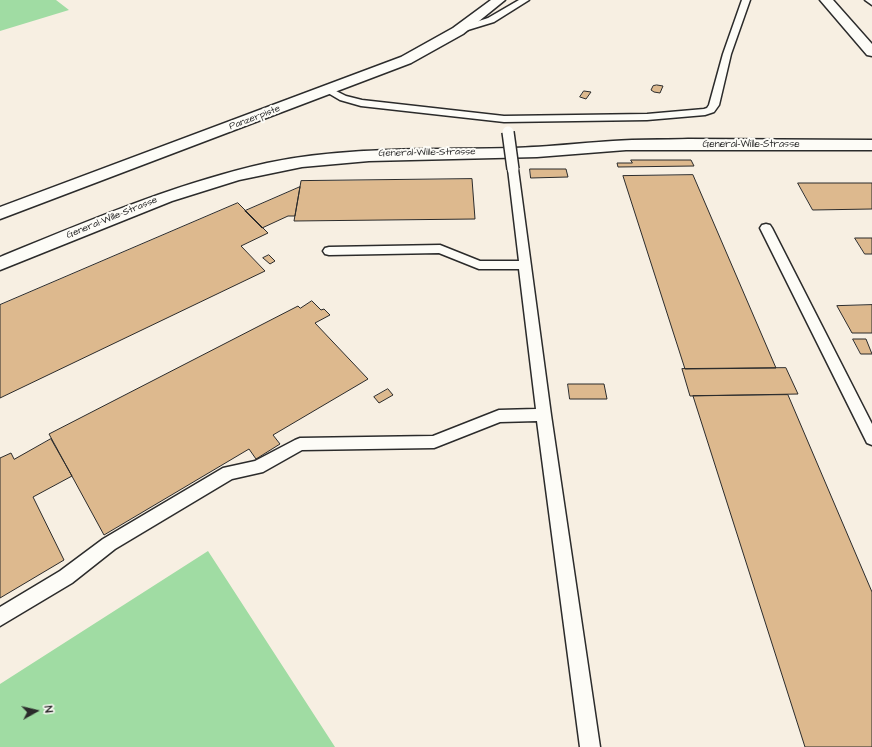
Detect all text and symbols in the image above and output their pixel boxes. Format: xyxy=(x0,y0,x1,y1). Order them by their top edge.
street label: Panzerpiste xyxy=(228,103,282,133)
street label: General-Wille-Strasse xyxy=(702,139,800,151)
street label: General-Wille-Strasse xyxy=(378,146,476,160)
street label: General-Wille-Strasse xyxy=(65,194,159,242)
north arrow xyxy=(16,691,56,731)
text: N xyxy=(40,705,56,714)

